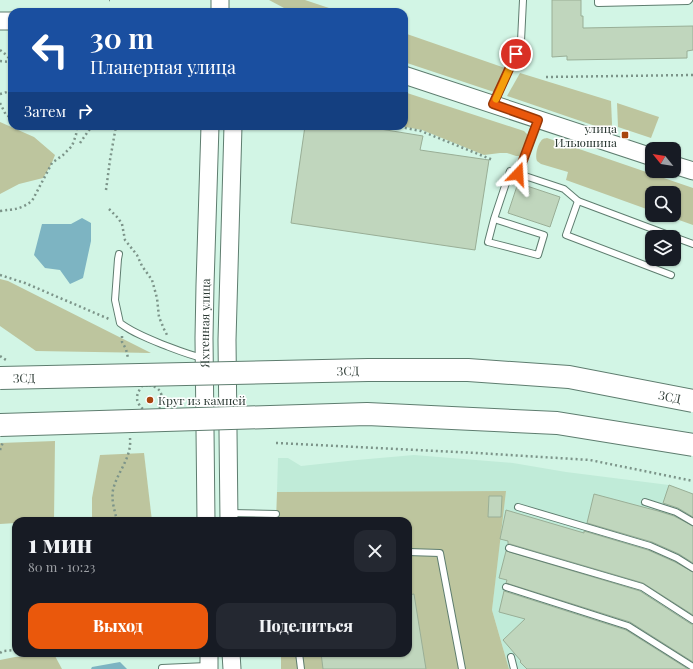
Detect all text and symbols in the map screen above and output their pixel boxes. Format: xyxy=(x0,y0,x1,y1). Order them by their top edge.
text: 30 m xyxy=(90,19,154,56)
icon: left xyxy=(24,24,76,76)
pin xyxy=(499,37,533,71)
icon: arrive xyxy=(505,43,527,65)
text: Планерная улица xyxy=(90,55,236,79)
icon: right xyxy=(74,100,96,122)
text: Затем xyxy=(24,101,66,121)
place label: улица Ильюшина xyxy=(554,120,617,150)
marker: улица Ильюшина xyxy=(620,130,630,140)
north arrow xyxy=(645,142,681,178)
map controls xyxy=(645,142,681,266)
position arrow xyxy=(497,153,539,195)
button: search xyxy=(645,186,681,222)
button: layers xyxy=(645,230,681,266)
street label: Яхтенная улица xyxy=(196,278,213,369)
street label: ЗСД xyxy=(337,362,360,379)
street label: ЗСД xyxy=(13,369,36,386)
street label: ЗСД xyxy=(657,387,683,407)
place label: Круг из камней xyxy=(158,392,246,408)
marker: Круг из камней xyxy=(145,395,155,405)
text: 1 мин xyxy=(28,527,92,559)
button: close xyxy=(354,530,396,572)
text: 80 m · 10:23 xyxy=(28,558,95,575)
button: Выход xyxy=(28,603,208,649)
button: Поделиться xyxy=(216,603,396,649)

